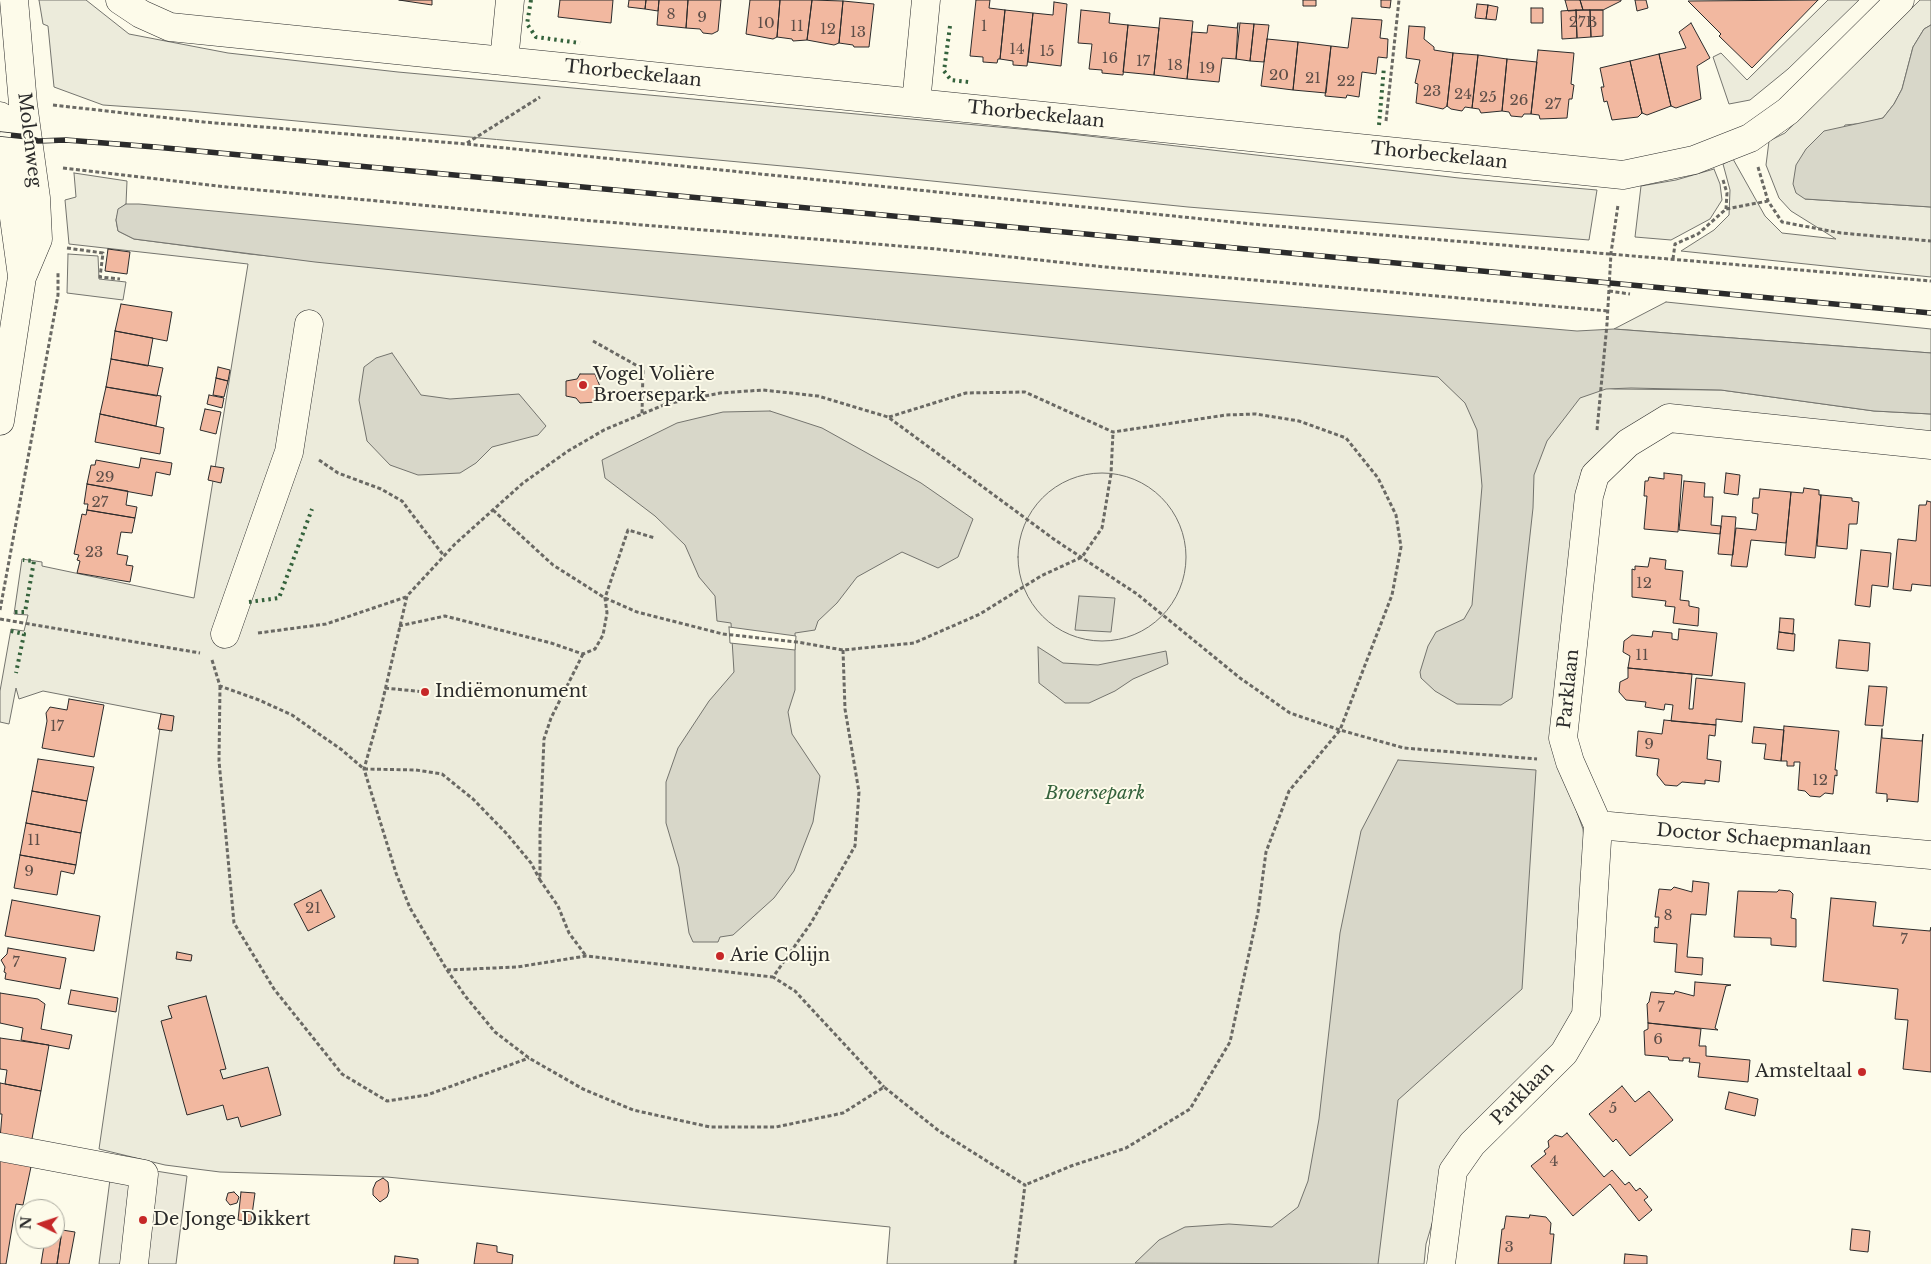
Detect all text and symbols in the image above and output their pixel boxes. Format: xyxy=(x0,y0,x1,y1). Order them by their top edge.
house number: 8 xyxy=(666,6,676,24)
house number: 9 xyxy=(697,9,707,27)
house number: 27B xyxy=(1569,14,1597,32)
house number: 10 xyxy=(757,15,775,33)
house number: 11 xyxy=(790,18,804,36)
house number: 1 xyxy=(981,18,987,36)
house number: 12 xyxy=(820,21,836,39)
house number: 13 xyxy=(850,24,866,42)
house number: 14 xyxy=(1009,41,1025,59)
house number: 15 xyxy=(1039,43,1055,61)
house number: 16 xyxy=(1102,50,1118,68)
house number: 17 xyxy=(1136,53,1150,71)
street label: Thorbeckelaan xyxy=(563,56,703,92)
house number: 18 xyxy=(1167,57,1183,75)
house number: 19 xyxy=(1199,60,1215,78)
house number: 20 xyxy=(1269,67,1289,85)
house number: 21 xyxy=(1305,70,1321,88)
house number: 22 xyxy=(1337,73,1355,91)
house number: 23 xyxy=(1423,83,1441,101)
house number: 24 xyxy=(1454,86,1472,104)
house number: 25 xyxy=(1479,89,1497,107)
street label: Molenweg xyxy=(12,91,46,189)
house number: 26 xyxy=(1510,92,1528,110)
house number: 27 xyxy=(1545,96,1561,114)
street label: Thorbeckelaan xyxy=(966,97,1106,133)
street label: Thorbeckelaan xyxy=(1369,138,1509,174)
place label: Vogel Volière Broersepark xyxy=(593,364,715,406)
marker: Vogel Volière Broersepark xyxy=(577,379,589,391)
house number: 29 xyxy=(96,469,114,487)
house number: 27 xyxy=(92,494,108,512)
house number: 23 xyxy=(85,544,103,562)
house number: 12 xyxy=(1636,575,1652,593)
house number: 11 xyxy=(1635,647,1649,665)
street label: Parklaan xyxy=(1554,648,1584,730)
place label: Indiëmonument xyxy=(435,681,588,703)
marker: Indiëmonument xyxy=(419,686,431,698)
house number: 17 xyxy=(50,718,64,736)
house number: 9 xyxy=(1644,736,1654,754)
house number: 12 xyxy=(1812,772,1828,790)
park label: Broersepark xyxy=(1045,783,1145,805)
street label: Doctor Schaepmanlaan xyxy=(1656,820,1872,860)
house number: 11 xyxy=(27,832,41,850)
house number: 9 xyxy=(24,863,34,881)
house number: 21 xyxy=(305,900,321,918)
house number: 8 xyxy=(1663,907,1673,925)
house number: 7 xyxy=(1900,931,1908,949)
place label: Arie Colijn xyxy=(730,945,830,967)
marker: Arie Colijn xyxy=(714,950,726,962)
house number: 7 xyxy=(12,954,20,972)
house number: 7 xyxy=(1657,999,1665,1017)
house number: 6 xyxy=(1653,1031,1663,1049)
street label: Parklaan xyxy=(1487,1058,1559,1130)
place label: Amsteltaal xyxy=(1755,1061,1852,1083)
marker: Amsteltaal xyxy=(1856,1066,1868,1078)
house number: 5 xyxy=(1609,1100,1617,1118)
house number: 4 xyxy=(1550,1153,1558,1171)
north arrow xyxy=(15,1199,65,1249)
place label: De Jonge Dikkert xyxy=(153,1209,311,1231)
marker: De Jonge Dikkert xyxy=(137,1214,149,1226)
text: N xyxy=(17,1216,35,1230)
house number: 3 xyxy=(1504,1239,1514,1257)

